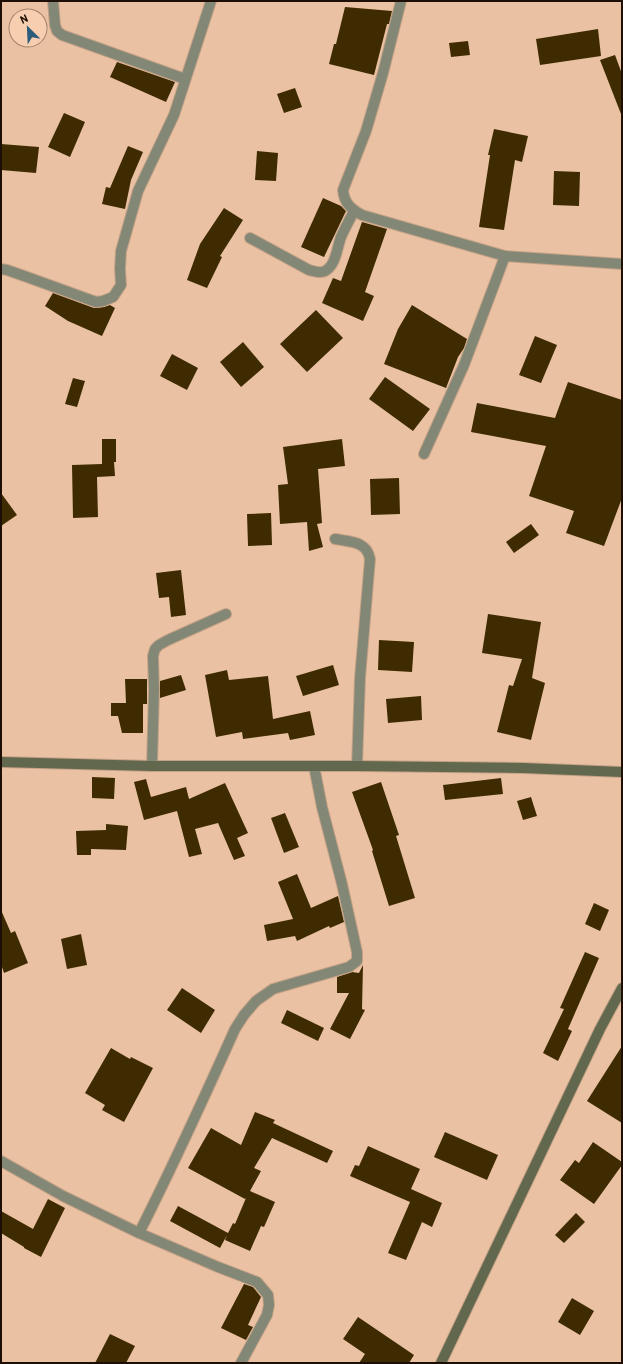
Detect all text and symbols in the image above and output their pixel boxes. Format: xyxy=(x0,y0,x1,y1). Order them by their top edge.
north arrow xyxy=(8,8,48,48)
text: N xyxy=(18,11,30,26)

